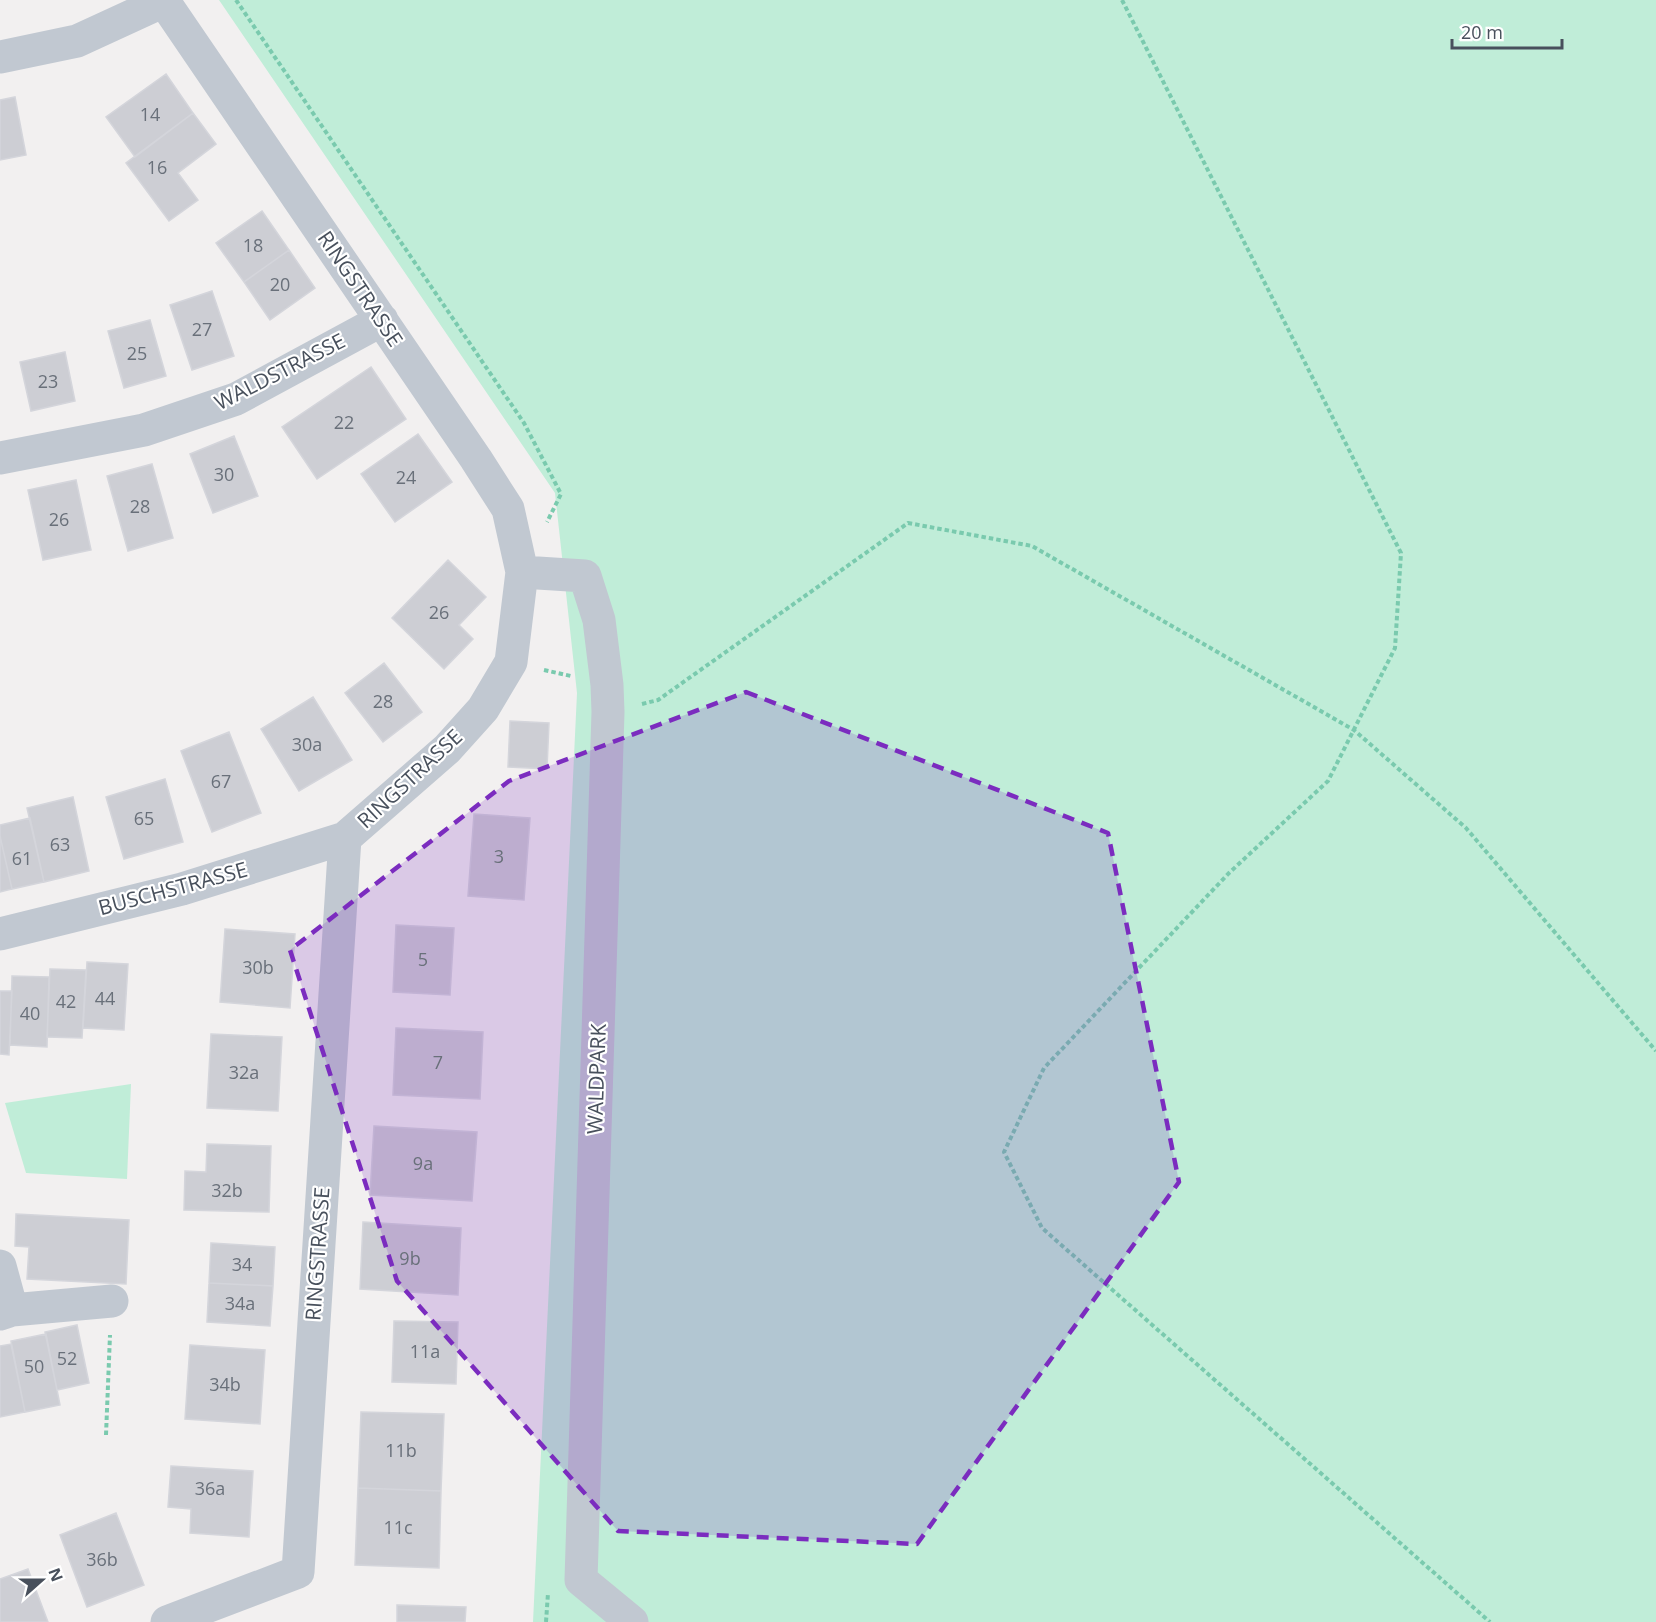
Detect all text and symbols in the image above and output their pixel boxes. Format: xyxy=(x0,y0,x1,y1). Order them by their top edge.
scale bar xyxy=(1452,12,1562,50)
text: 20 m xyxy=(1461,20,1503,44)
house number: 14 xyxy=(140,102,160,126)
house number: 16 xyxy=(147,155,167,179)
street label: RINGSTRASSE xyxy=(312,225,410,352)
house number: 18 xyxy=(243,233,263,257)
house number: 20 xyxy=(270,272,290,296)
house number: 27 xyxy=(192,317,212,341)
street label: WALDSTRASSE xyxy=(210,326,350,416)
house number: 25 xyxy=(127,341,147,365)
house number: 23 xyxy=(38,369,58,393)
house number: 22 xyxy=(334,410,354,434)
house number: 30 xyxy=(214,462,234,486)
house number: 24 xyxy=(396,465,416,489)
house number: 28 xyxy=(130,494,150,518)
house number: 26 xyxy=(49,507,69,531)
house number: 26 xyxy=(429,600,449,624)
house number: 28 xyxy=(373,689,393,713)
street label: RINGSTRASSE xyxy=(351,722,468,834)
house number: 30a xyxy=(292,732,322,756)
house number: 67 xyxy=(211,769,231,793)
house number: 65 xyxy=(134,806,154,830)
house number: 63 xyxy=(50,832,70,856)
house number: 3 xyxy=(494,844,504,868)
house number: 61 xyxy=(12,846,32,870)
street label: BUSCHSTRASSE xyxy=(95,855,250,921)
house number: 5 xyxy=(418,947,428,971)
house number: 30b xyxy=(242,955,274,979)
house number: 44 xyxy=(95,986,115,1010)
house number: 42 xyxy=(56,989,76,1013)
house number: 40 xyxy=(20,1001,40,1025)
street label: WALDPARK xyxy=(580,1023,612,1135)
house number: 7 xyxy=(433,1050,443,1074)
house number: 32a xyxy=(229,1060,259,1084)
house number: 9a xyxy=(413,1151,433,1175)
house number: 32b xyxy=(211,1178,243,1202)
street label: RINGSTRASSE xyxy=(298,1186,336,1322)
house number: 9b xyxy=(399,1246,421,1270)
house number: 34 xyxy=(232,1252,252,1276)
house number: 34a xyxy=(225,1291,255,1315)
house number: 11a xyxy=(410,1339,440,1363)
house number: 52 xyxy=(57,1346,77,1370)
house number: 50 xyxy=(24,1354,44,1378)
house number: 34b xyxy=(209,1372,241,1396)
house number: 11b xyxy=(385,1438,417,1462)
house number: 36a xyxy=(195,1476,225,1500)
house number: 11c xyxy=(383,1515,413,1539)
house number: 36b xyxy=(86,1547,118,1571)
north arrow xyxy=(12,1550,72,1610)
text: N xyxy=(43,1565,69,1585)

